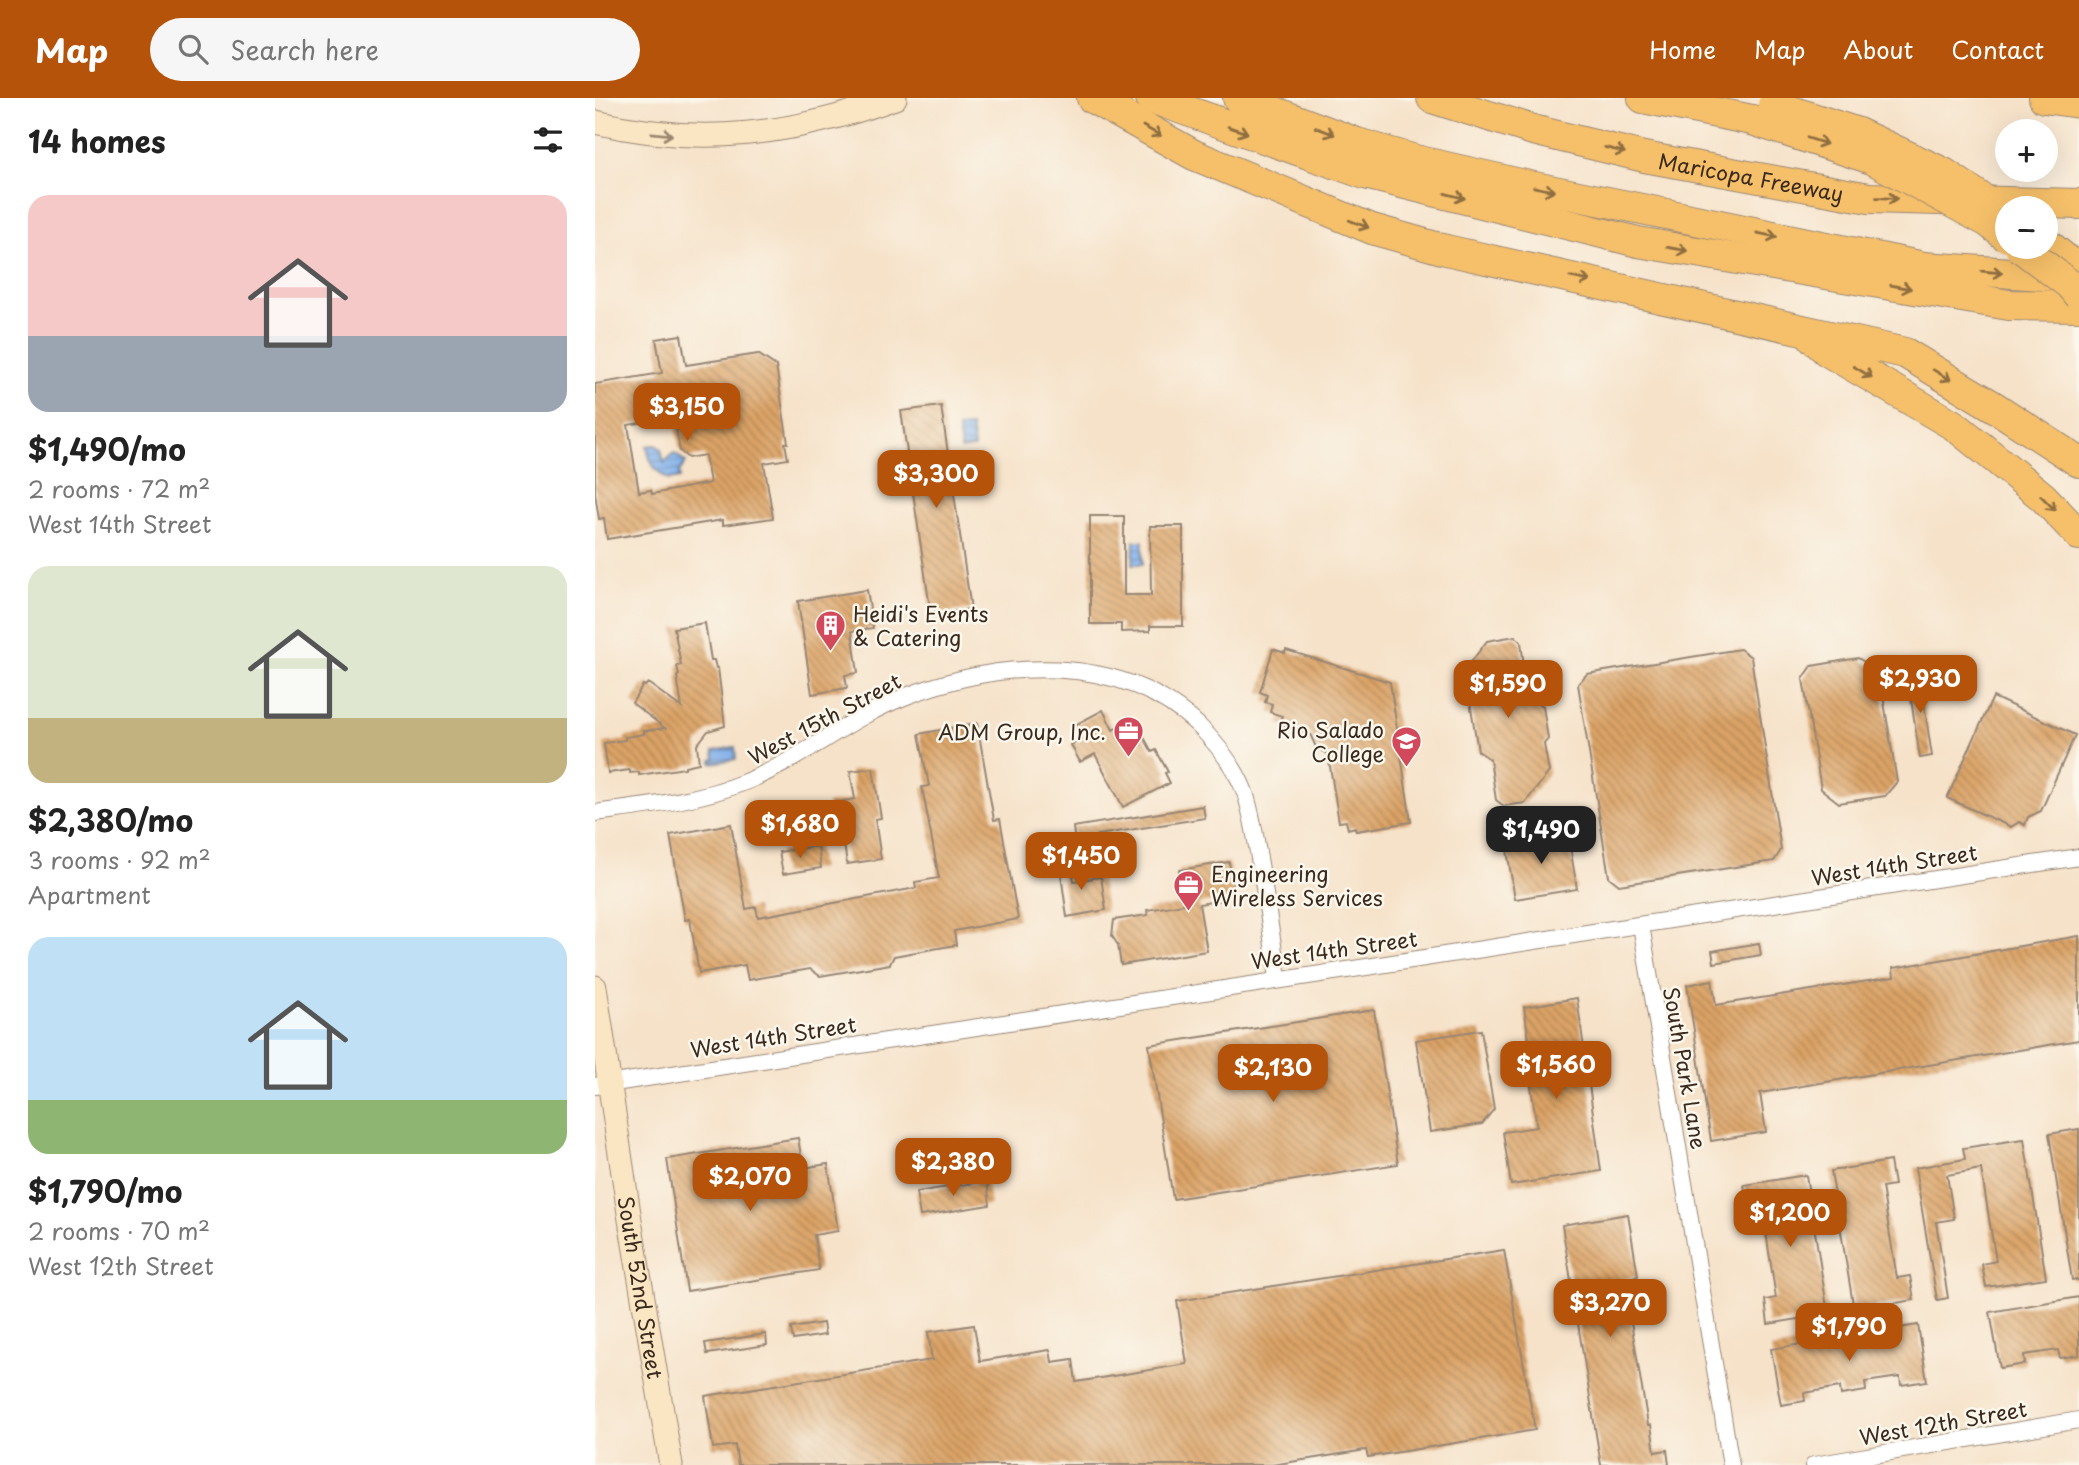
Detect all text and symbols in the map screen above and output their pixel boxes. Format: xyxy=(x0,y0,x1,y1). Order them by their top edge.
search box xyxy=(150,18,640,81)
text: Map xyxy=(35,24,108,74)
icon: search xyxy=(174,30,212,68)
text: Search here xyxy=(230,30,379,69)
text: Home xyxy=(1649,31,1716,67)
text: Map xyxy=(1754,31,1805,67)
text: About xyxy=(1843,31,1913,67)
text: Contact xyxy=(1951,31,2044,67)
text: 14 homes xyxy=(28,118,166,163)
map controls xyxy=(1995,119,2058,259)
button: + xyxy=(1995,119,2058,182)
icon: filters xyxy=(529,121,567,159)
one-way arrow xyxy=(1141,124,1161,138)
one-way arrow xyxy=(1227,124,1249,137)
one-way arrow xyxy=(1313,126,1335,138)
one-way arrow xyxy=(650,127,673,140)
one-way arrow xyxy=(1806,136,1828,148)
one-way arrow xyxy=(1604,144,1626,157)
street label: Maricopa Freeway xyxy=(1656,144,1846,209)
one-way arrow xyxy=(1532,183,1555,196)
one-way arrow xyxy=(1443,190,1466,203)
one-way arrow xyxy=(1876,192,1899,205)
button: − xyxy=(1995,196,2058,259)
one-way arrow xyxy=(1348,218,1370,231)
one-way arrow xyxy=(1755,229,1778,243)
icon: home xyxy=(235,240,361,366)
one-way arrow xyxy=(1665,243,1687,256)
one-way arrow xyxy=(1981,266,2003,279)
one-way arrow xyxy=(1568,274,1590,287)
one-way arrow xyxy=(1889,281,1912,294)
one-way arrow xyxy=(1852,365,1872,379)
one-way arrow xyxy=(1931,368,1951,382)
pin: $3,150 xyxy=(630,384,744,443)
text: $3,150 xyxy=(649,388,725,423)
text: $1,490/mo xyxy=(28,426,186,471)
pin: $3,300 xyxy=(879,450,993,510)
text: $3,300 xyxy=(893,455,979,490)
text: 2 rooms · 72 m² xyxy=(28,471,210,506)
one-way arrow xyxy=(2039,494,2056,511)
text: West 14th Street xyxy=(28,506,211,541)
place label: Heidi's Events & Catering xyxy=(853,597,988,653)
building icon: Heidi's Events & Catering xyxy=(813,608,847,652)
icon: home xyxy=(235,611,361,737)
pin: $2,930 xyxy=(1863,656,1977,715)
pin: $1,590 xyxy=(1451,660,1565,720)
text: $2,930 xyxy=(1879,660,1961,695)
street label: West 15th Street xyxy=(742,664,906,772)
text: $1,590 xyxy=(1470,665,1546,700)
place label: Rio Salado College xyxy=(1277,713,1384,769)
office icon: ADM Group, Inc. xyxy=(1112,714,1146,758)
place label: ADM Group, Inc. xyxy=(938,715,1106,747)
school or university icon: Rio Salado College xyxy=(1390,724,1424,768)
text: $2,380/mo xyxy=(28,797,193,842)
pin: $1,680 xyxy=(743,800,857,860)
text: $1,680 xyxy=(761,805,839,840)
pin: $1,490 xyxy=(1484,806,1598,866)
text: $1,490 xyxy=(1502,811,1580,846)
pin: $1,450 xyxy=(1024,832,1138,892)
street label: West 14th Street xyxy=(1809,835,1979,893)
text: $1,450 xyxy=(1042,837,1120,872)
text: 3 rooms · 92 m² xyxy=(28,842,211,877)
place label: Engineering Wireless Services xyxy=(1211,857,1383,913)
office icon: Engineering Wireless Services xyxy=(1171,868,1205,912)
text: Apartment xyxy=(28,877,151,912)
street label: West 14th Street xyxy=(1249,922,1419,976)
icon: home xyxy=(235,982,361,1108)
street label: South Park Lane xyxy=(1656,984,1716,1152)
street label: West 14th Street xyxy=(688,1007,858,1065)
pin: $1,560 xyxy=(1499,1042,1613,1101)
pin: $2,130 xyxy=(1216,1044,1330,1104)
text: $1,560 xyxy=(1516,1046,1596,1081)
text: $2,130 xyxy=(1234,1049,1312,1084)
pin: $2,380 xyxy=(896,1138,1010,1198)
text: $2,380 xyxy=(911,1143,995,1178)
pin: $2,070 xyxy=(693,1154,807,1213)
text: $2,070 xyxy=(709,1158,791,1193)
text: $1,790/mo xyxy=(28,1168,182,1213)
pin: $1,200 xyxy=(1733,1190,1847,1249)
street label: South 52nd Street xyxy=(611,1194,672,1381)
text: $1,200 xyxy=(1750,1194,1830,1229)
text: 2 rooms · 70 m² xyxy=(28,1213,210,1248)
text: West 12th Street xyxy=(28,1248,214,1283)
pin: $3,270 xyxy=(1553,1280,1667,1339)
text: $3,270 xyxy=(1570,1284,1650,1319)
pin: $1,790 xyxy=(1792,1304,1906,1363)
text: $1,790 xyxy=(1811,1308,1887,1343)
street label: West 12th Street xyxy=(1857,1392,2029,1452)

